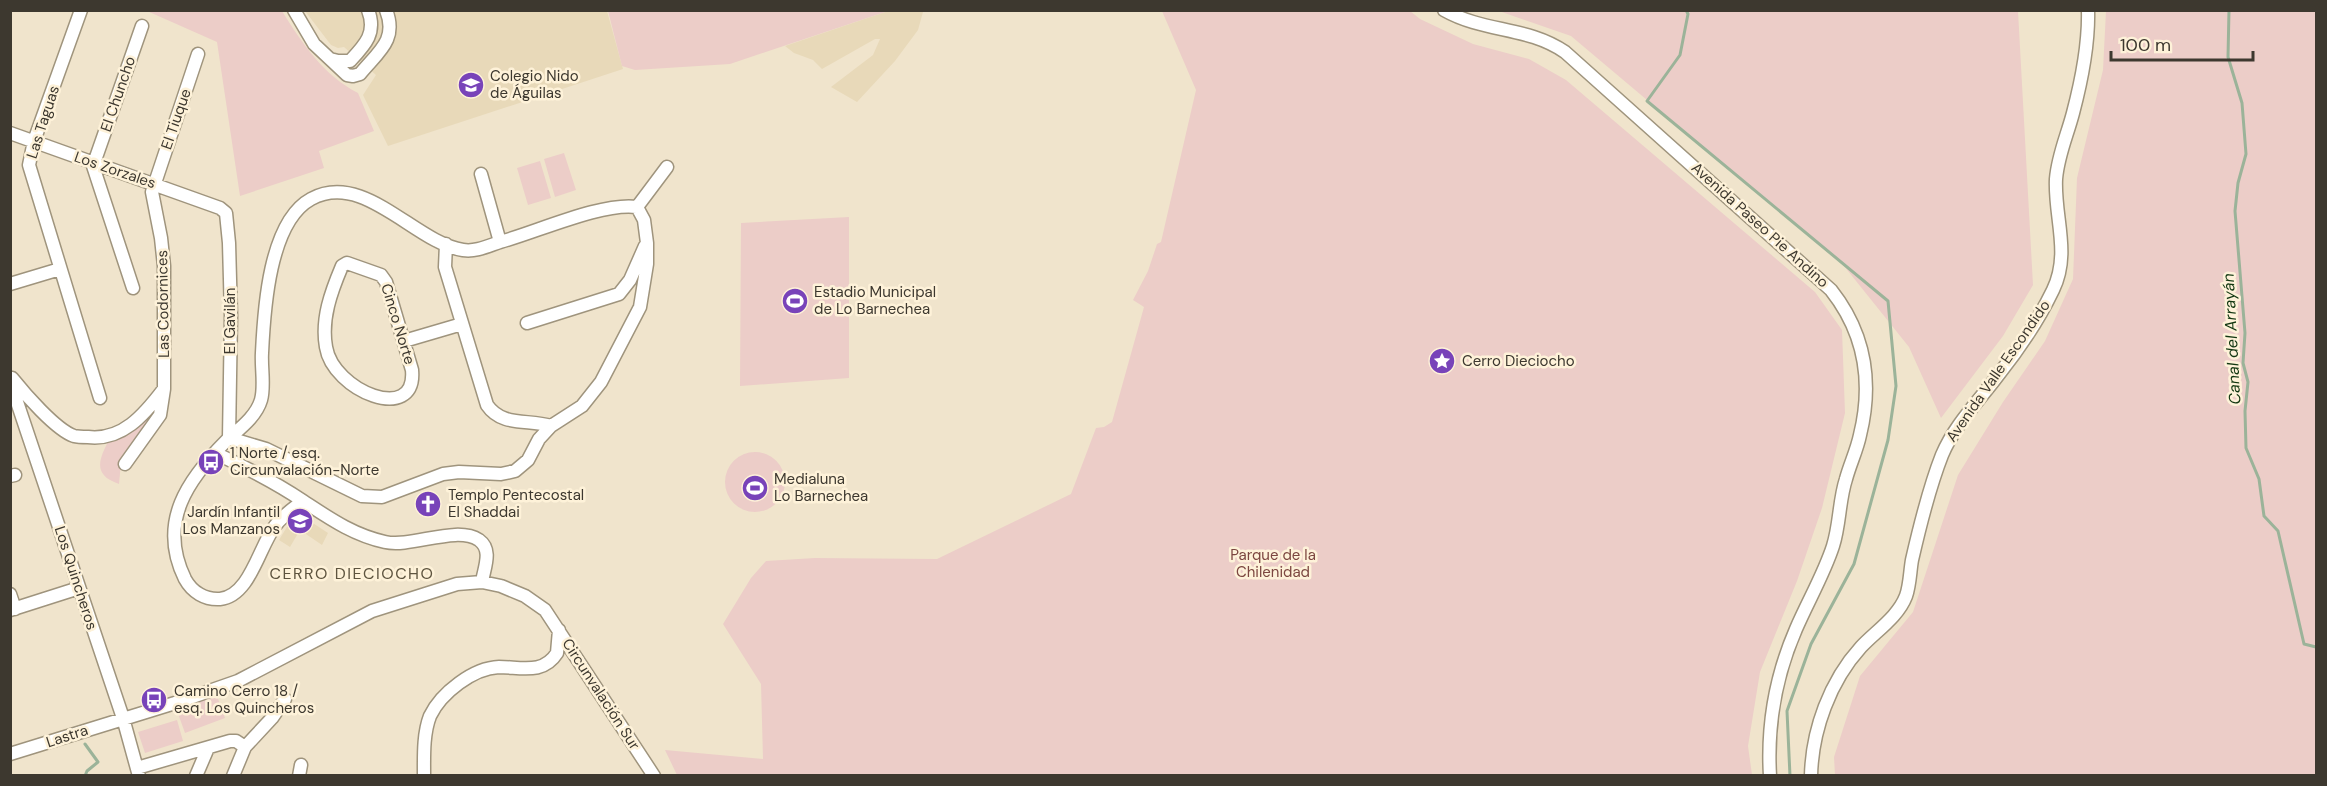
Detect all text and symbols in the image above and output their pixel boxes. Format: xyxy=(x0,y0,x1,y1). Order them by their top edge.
scale bar xyxy=(2111,24,2254,62)
text: 100 m xyxy=(2120,33,2171,57)
street label: El Chuncho xyxy=(96,54,140,134)
place label: Colegio Nido de Águilas xyxy=(490,66,579,103)
school or university icon: Colegio Nido de Águilas xyxy=(456,70,486,100)
street label: Las Taguas xyxy=(22,83,64,161)
street label: El Tiuque xyxy=(156,86,196,152)
street label: Los Zorzales xyxy=(72,147,158,193)
street label: Avenida Paseo Pie Andino xyxy=(1687,158,1833,292)
street label: Las Codornices xyxy=(152,250,174,358)
water label: Canal del Arrayán xyxy=(2218,273,2245,405)
street label: Cinco Norte xyxy=(376,281,420,367)
place label: Estadio Municipal de Lo Barnechea xyxy=(814,282,936,319)
sports icon: Estadio Municipal de Lo Barnechea xyxy=(780,286,810,316)
street label: El Gavilán xyxy=(220,288,240,354)
street label: Avenida Valle Escondido xyxy=(1941,296,2055,446)
place icon: Cerro Dieciocho xyxy=(1427,346,1457,376)
place label: Cerro Dieciocho xyxy=(1462,351,1575,371)
place label: 1 Norte / esq. Circunvalación-Norte xyxy=(230,443,379,480)
bus stop icon: 1 Norte / esq. Circunvalación-Norte xyxy=(196,447,226,477)
place label: Medialuna Lo Barnechea xyxy=(774,469,868,506)
sports icon: Medialuna Lo Barnechea xyxy=(740,473,770,503)
place label: Templo Pentecostal El Shaddai xyxy=(448,485,584,522)
church icon: Templo Pentecostal El Shaddai xyxy=(413,489,443,519)
place label: Jardín Infantil Los Manzanos xyxy=(183,502,280,539)
school or university icon: Jardín Infantil Los Manzanos xyxy=(285,506,315,536)
street label: Los Quincheros xyxy=(50,524,102,632)
park label: Parque de la Chilenidad xyxy=(1230,545,1316,582)
district label: CERRO DIECIOCHO xyxy=(270,563,434,584)
street label: Circunvalación Sur xyxy=(557,634,645,754)
place label: Camino Cerro 18 / esq. Los Quincheros xyxy=(174,681,314,718)
bus stop icon: Camino Cerro 18 / esq. Los Quincheros xyxy=(139,685,169,715)
street label: Lastra xyxy=(44,720,90,752)

